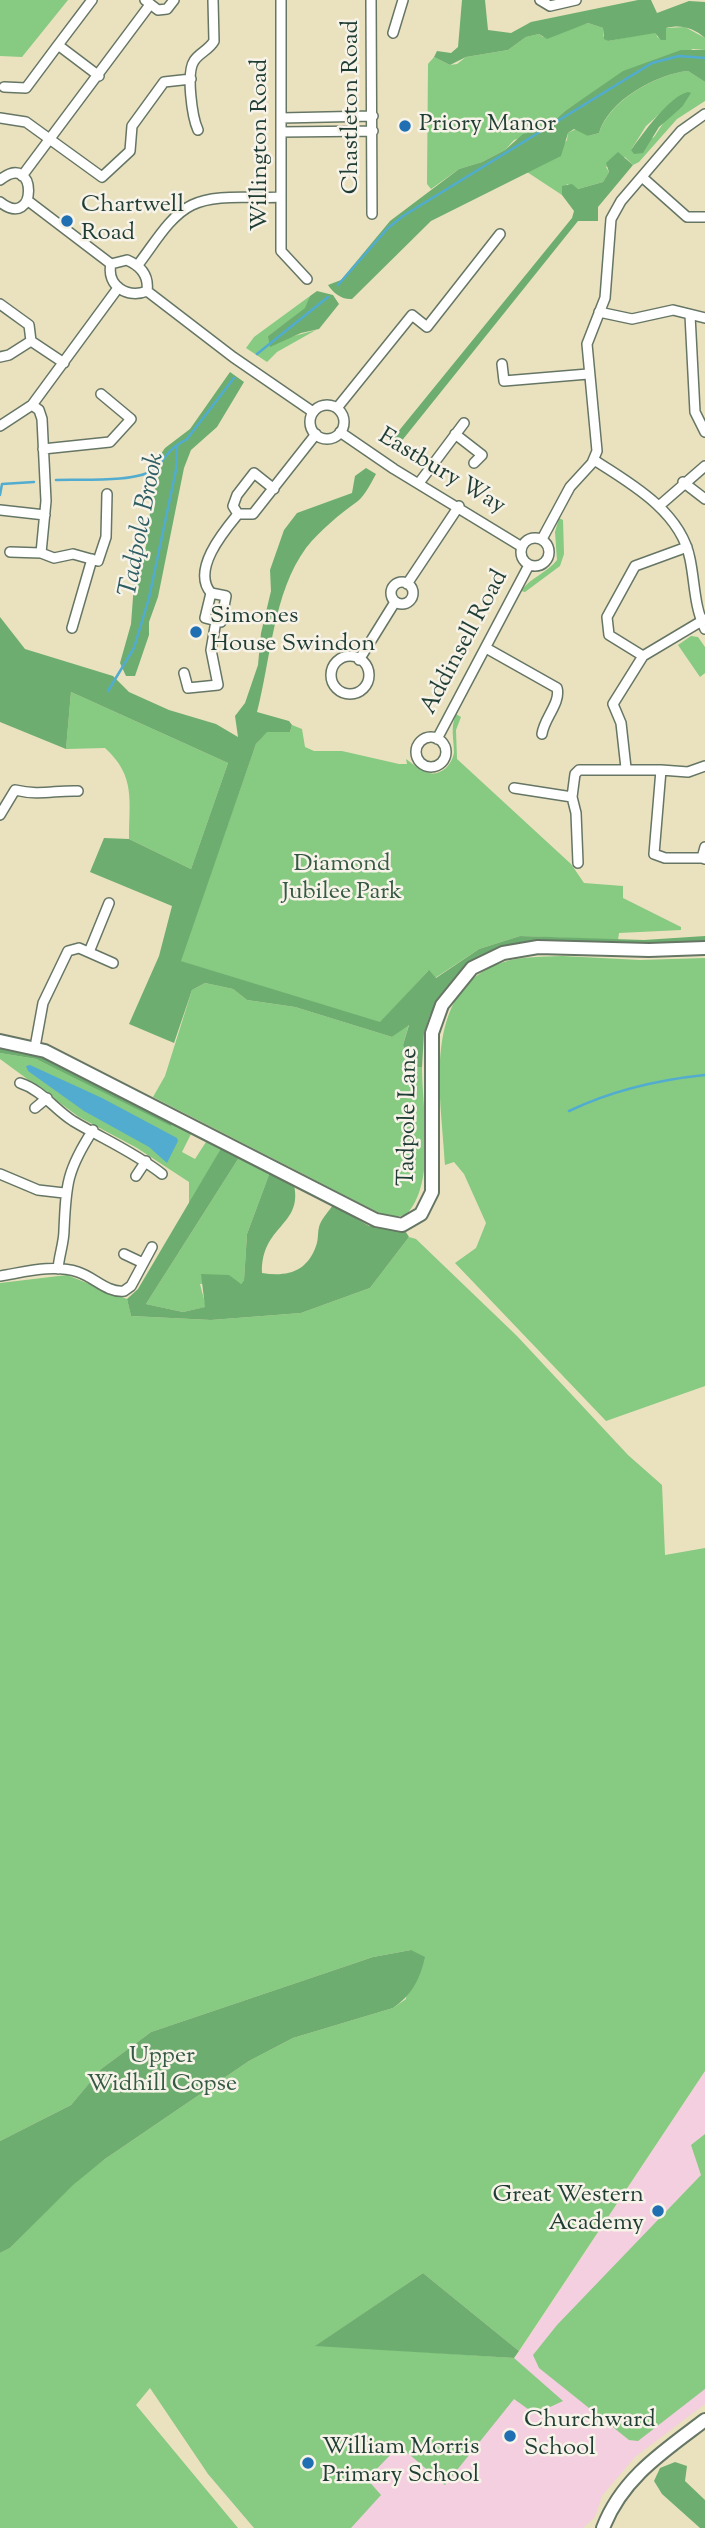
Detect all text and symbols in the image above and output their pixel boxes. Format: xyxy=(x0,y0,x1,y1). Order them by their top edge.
street label: Chastleton Road xyxy=(339,20,367,194)
street label: Willington Road xyxy=(248,59,276,231)
place label: Priory Manor xyxy=(419,112,556,140)
marker: Priory Manor xyxy=(397,118,413,134)
place label: Chartwell Road xyxy=(81,193,184,249)
marker: Chartwell Road xyxy=(59,213,75,229)
street label: Eastbury Way xyxy=(372,424,510,522)
water label: Tadpole Brook xyxy=(115,450,173,600)
street label: Addinsell Road xyxy=(416,566,516,720)
place label: Simones House Swindon xyxy=(210,604,375,660)
marker: Simones House Swindon xyxy=(188,624,204,640)
park label: Diamond Jubilee Park xyxy=(282,852,402,908)
street label: Tadpole Lane xyxy=(394,1047,426,1187)
park label: Upper Widhill Copse xyxy=(87,2044,237,2100)
place label: Great Western Academy xyxy=(493,2183,644,2239)
marker: Great Western Academy xyxy=(650,2203,666,2219)
place label: Churchward School xyxy=(524,2408,656,2464)
marker: Churchward School xyxy=(502,2428,518,2444)
place label: William Morris Primary School xyxy=(322,2435,479,2491)
marker: William Morris Primary School xyxy=(300,2455,316,2471)

